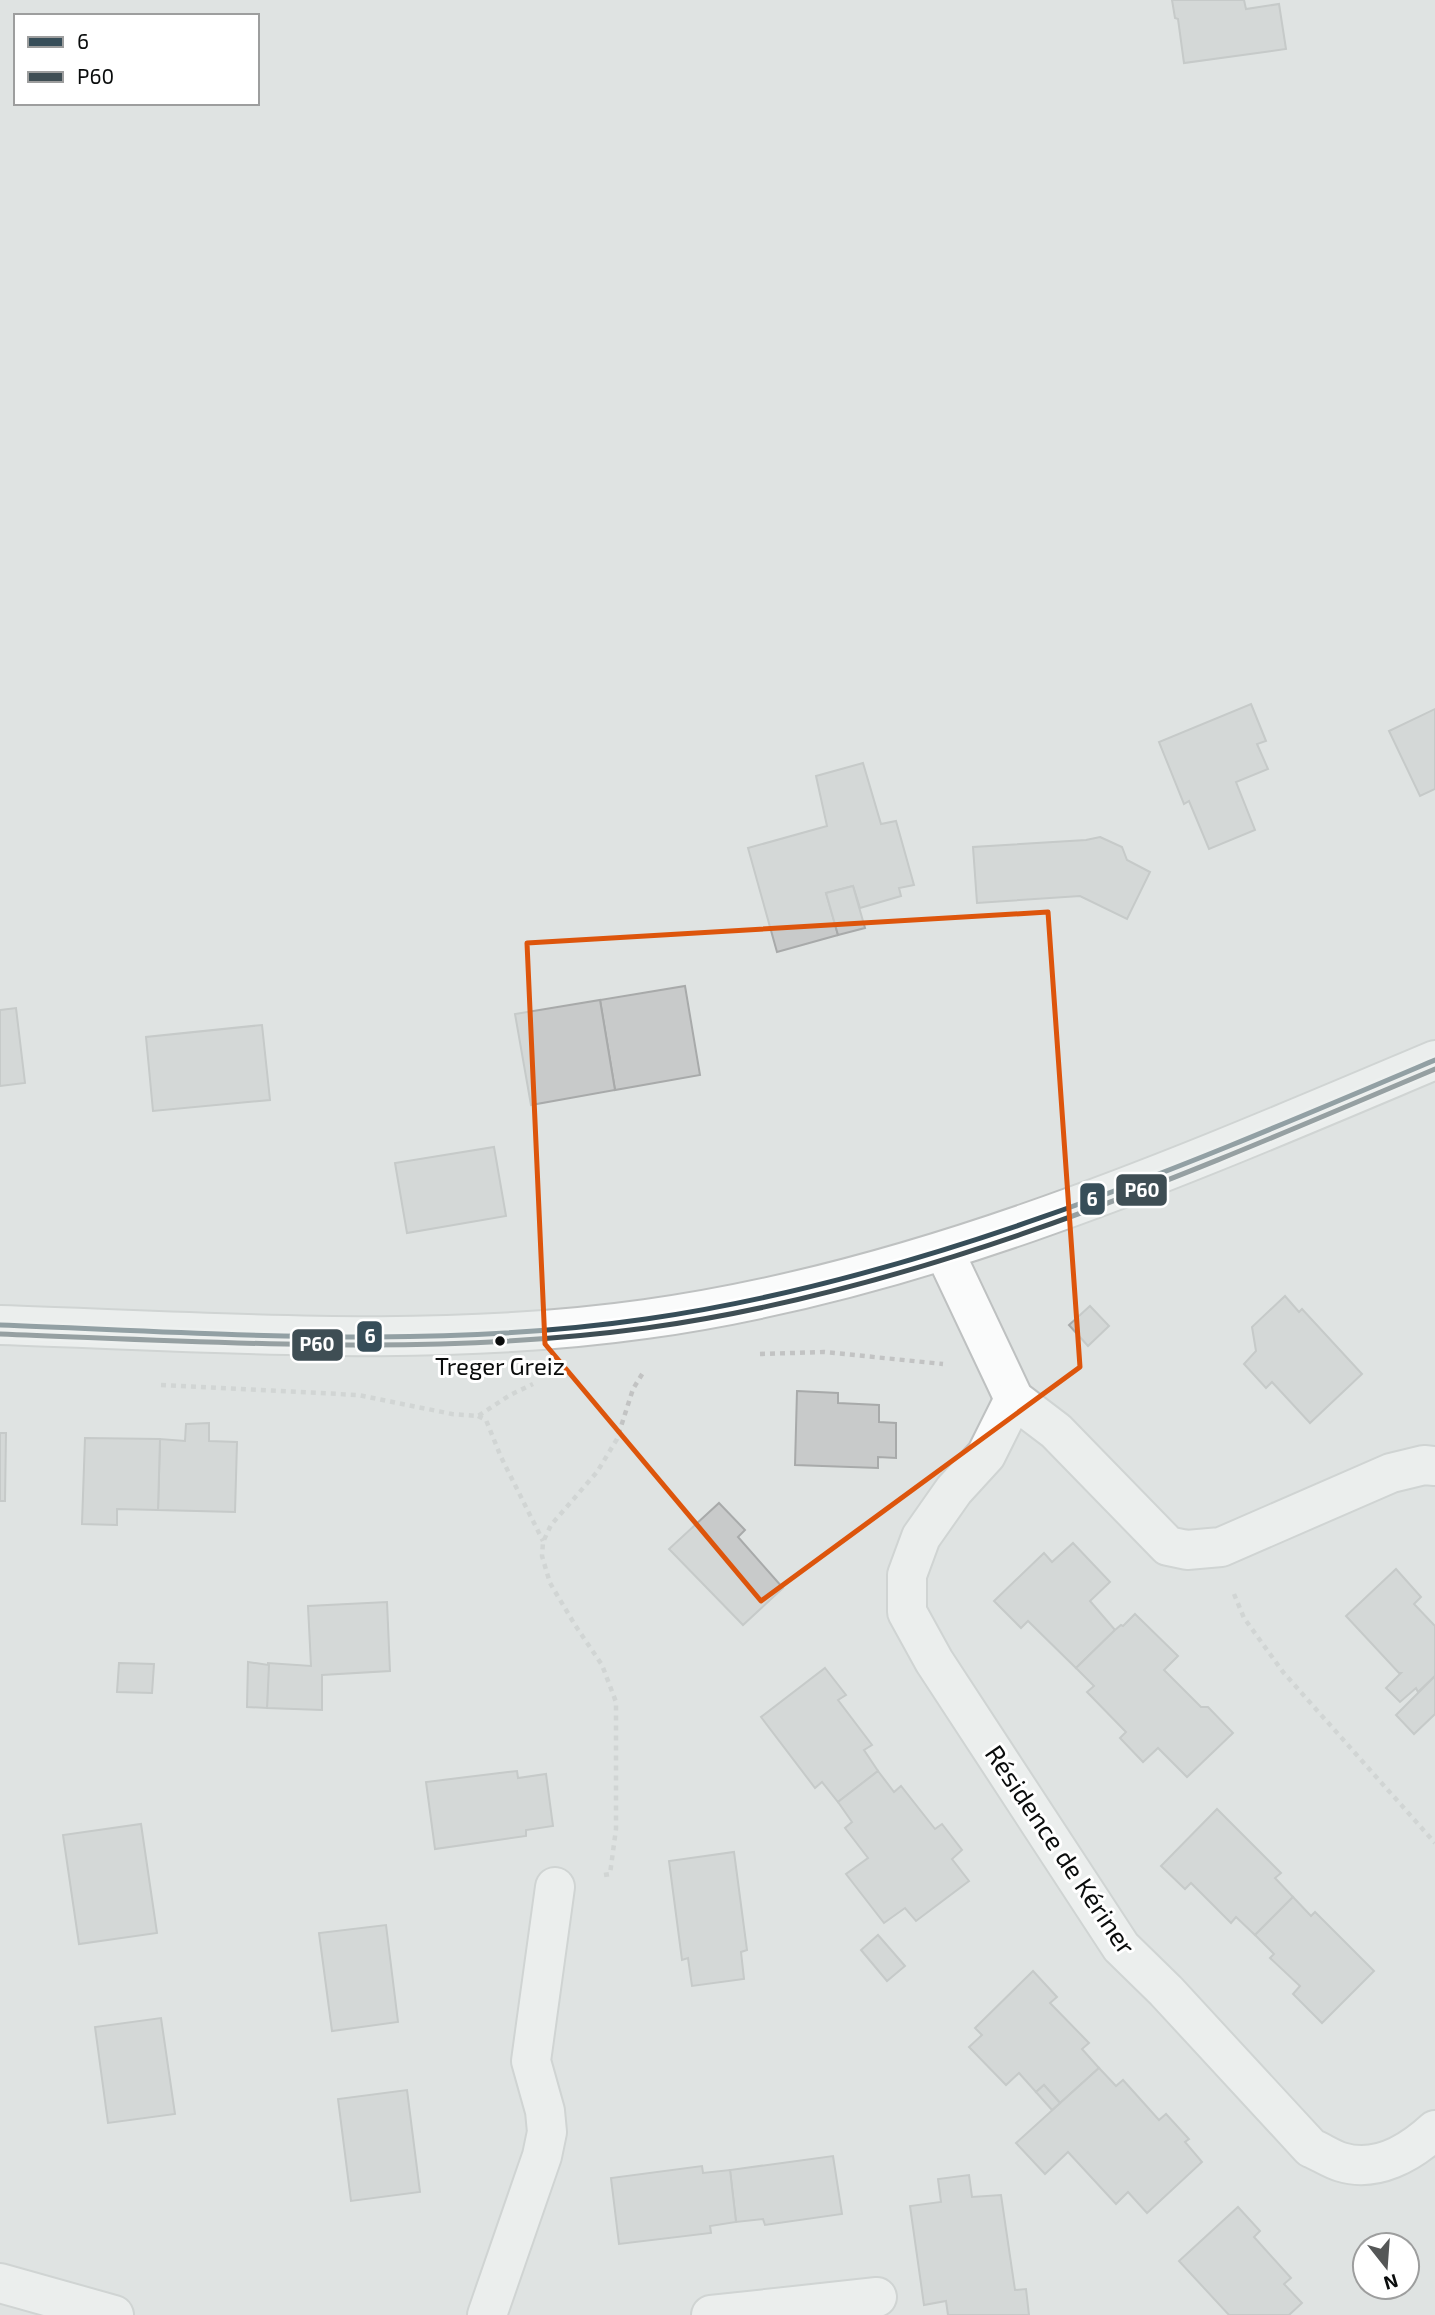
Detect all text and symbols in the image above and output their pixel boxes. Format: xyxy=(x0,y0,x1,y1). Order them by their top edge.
legend xyxy=(14,14,259,105)
text: 6 xyxy=(77,28,89,53)
text: P60 xyxy=(77,63,114,88)
line badge: P60 xyxy=(1115,1173,1168,1207)
text: P60 xyxy=(1125,1178,1159,1201)
line badge: 6 xyxy=(1079,1182,1106,1216)
text: 6 xyxy=(1086,1187,1098,1210)
line badge: 6 xyxy=(356,1320,383,1353)
text: 6 xyxy=(364,1324,376,1347)
line badge: P60 xyxy=(291,1328,344,1362)
text: P60 xyxy=(300,1332,334,1355)
marker: Treger Greiz xyxy=(493,1334,507,1348)
place label: Treger Greiz xyxy=(435,1351,565,1380)
street label: Résidence de Kériner xyxy=(980,1739,1143,1960)
north arrow xyxy=(1351,2231,1421,2301)
text: N xyxy=(1381,2270,1401,2296)

